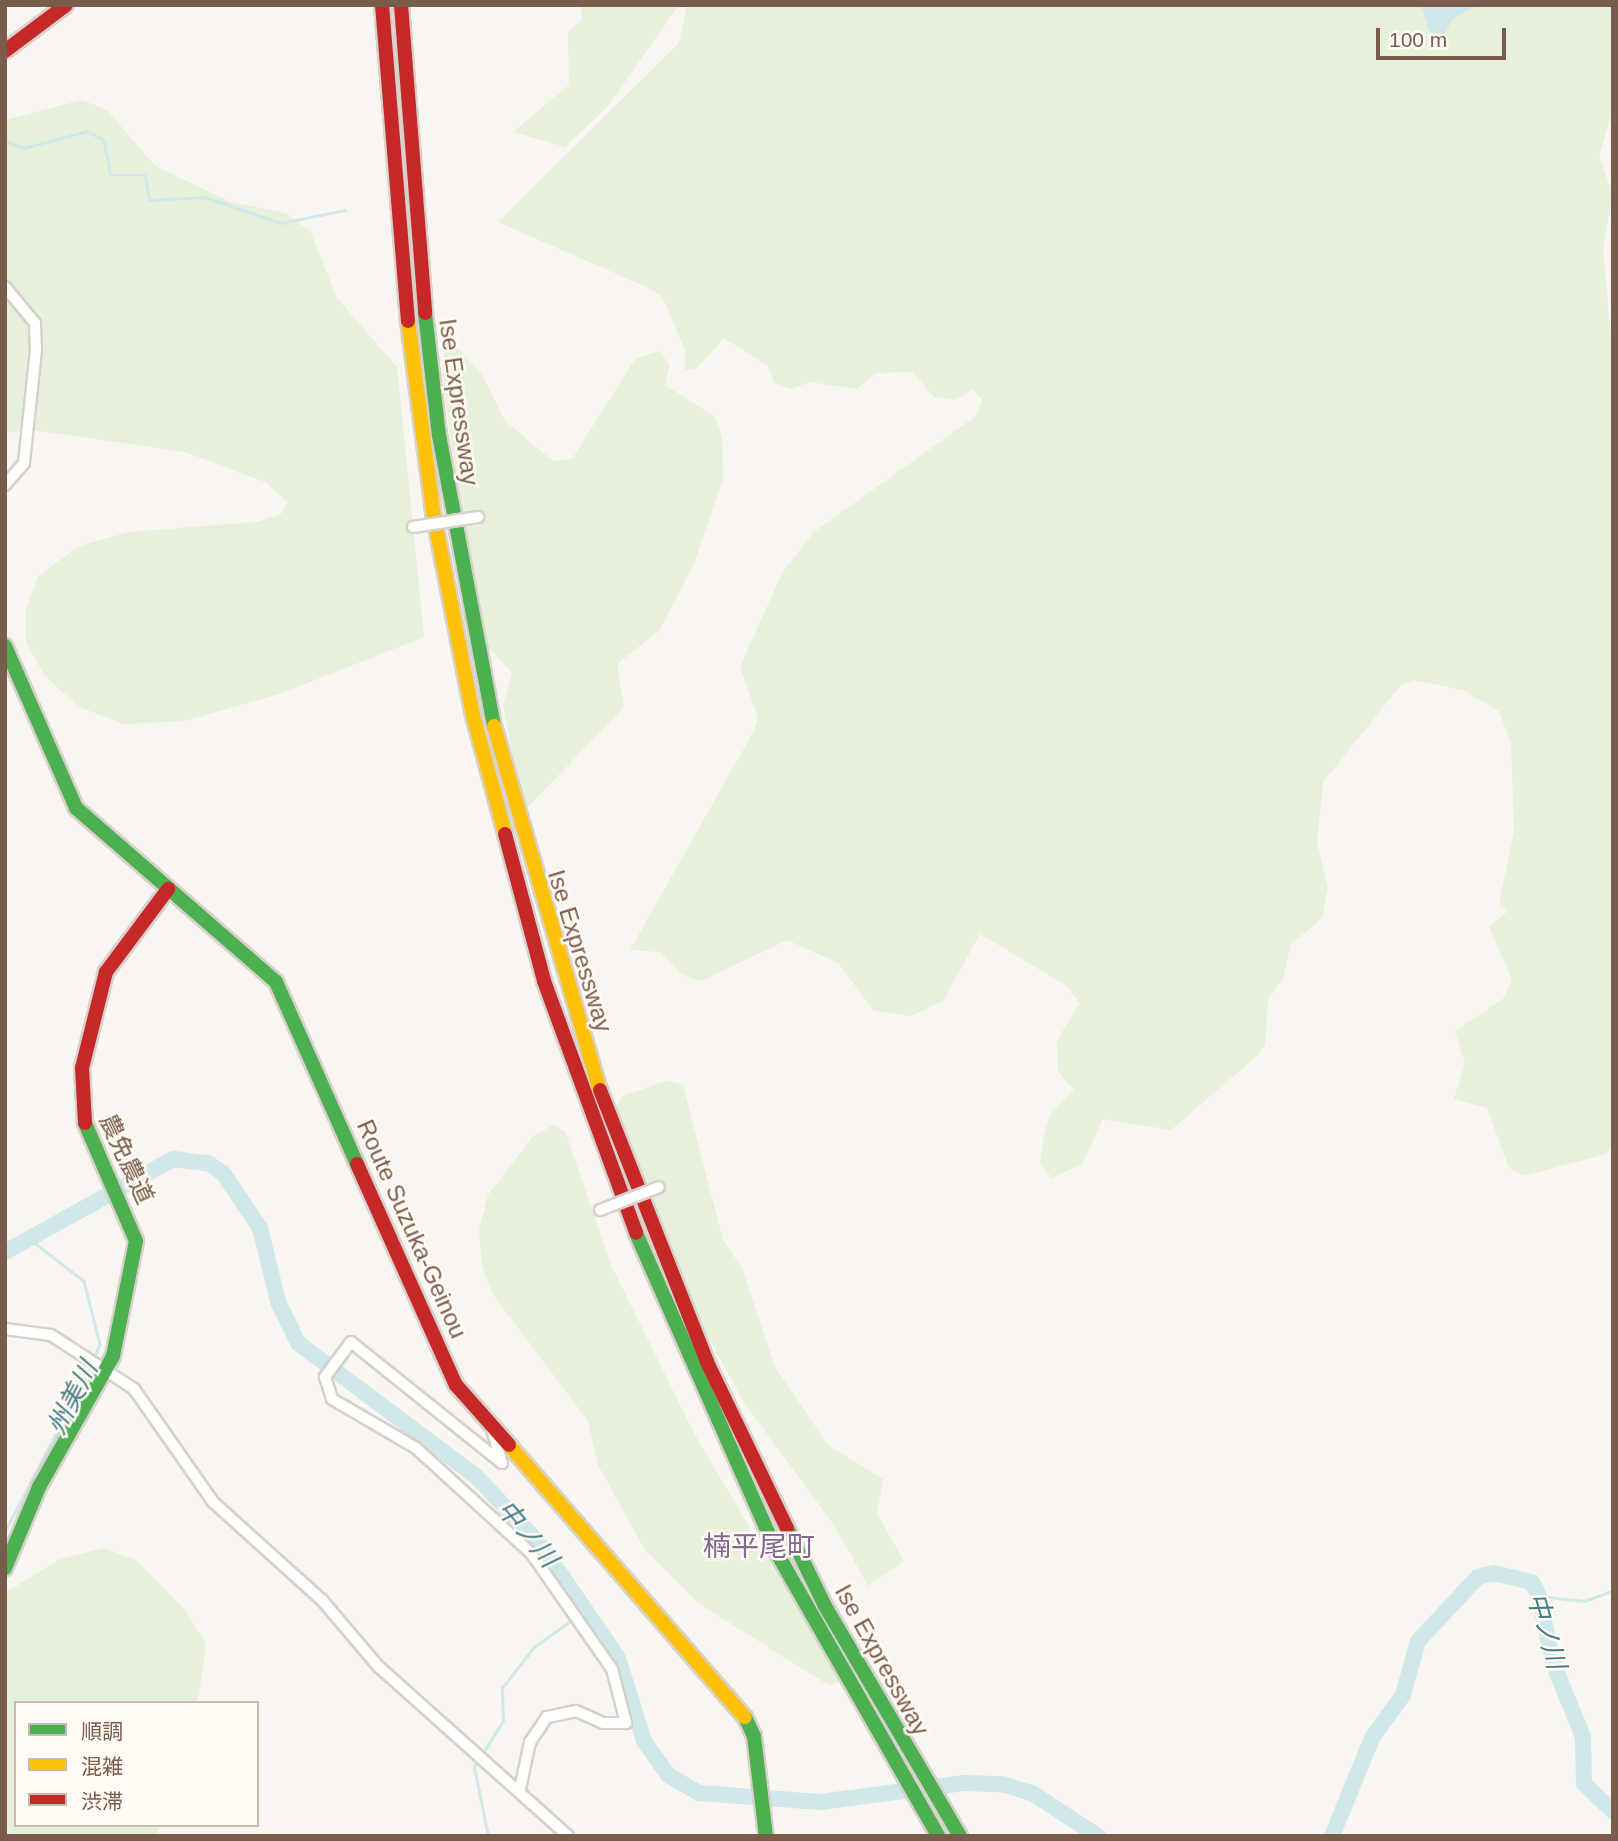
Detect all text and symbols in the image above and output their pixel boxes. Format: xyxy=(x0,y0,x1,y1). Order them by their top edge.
scale bar xyxy=(1380,14,1510,58)
text: 100 m xyxy=(1389,28,1447,51)
street label: Ise Expressway xyxy=(433,317,485,487)
street label: Ise Expressway xyxy=(542,866,618,1036)
street label: 農免農道 xyxy=(94,1109,160,1209)
street label: Route Suzuka-Geinou xyxy=(351,1115,473,1343)
water label: 州美川 xyxy=(41,1356,105,1440)
water label: 中ノ川 xyxy=(490,1494,564,1574)
district label: 楠平尾町 xyxy=(703,1530,815,1564)
street label: Ise Expressway xyxy=(829,1580,935,1740)
water label: 中ノ川 xyxy=(1520,1589,1572,1673)
legend xyxy=(14,1701,259,1827)
text: 順調 xyxy=(81,1720,123,1743)
text: 混雑 xyxy=(81,1755,123,1778)
text: 渋滞 xyxy=(81,1790,123,1813)

